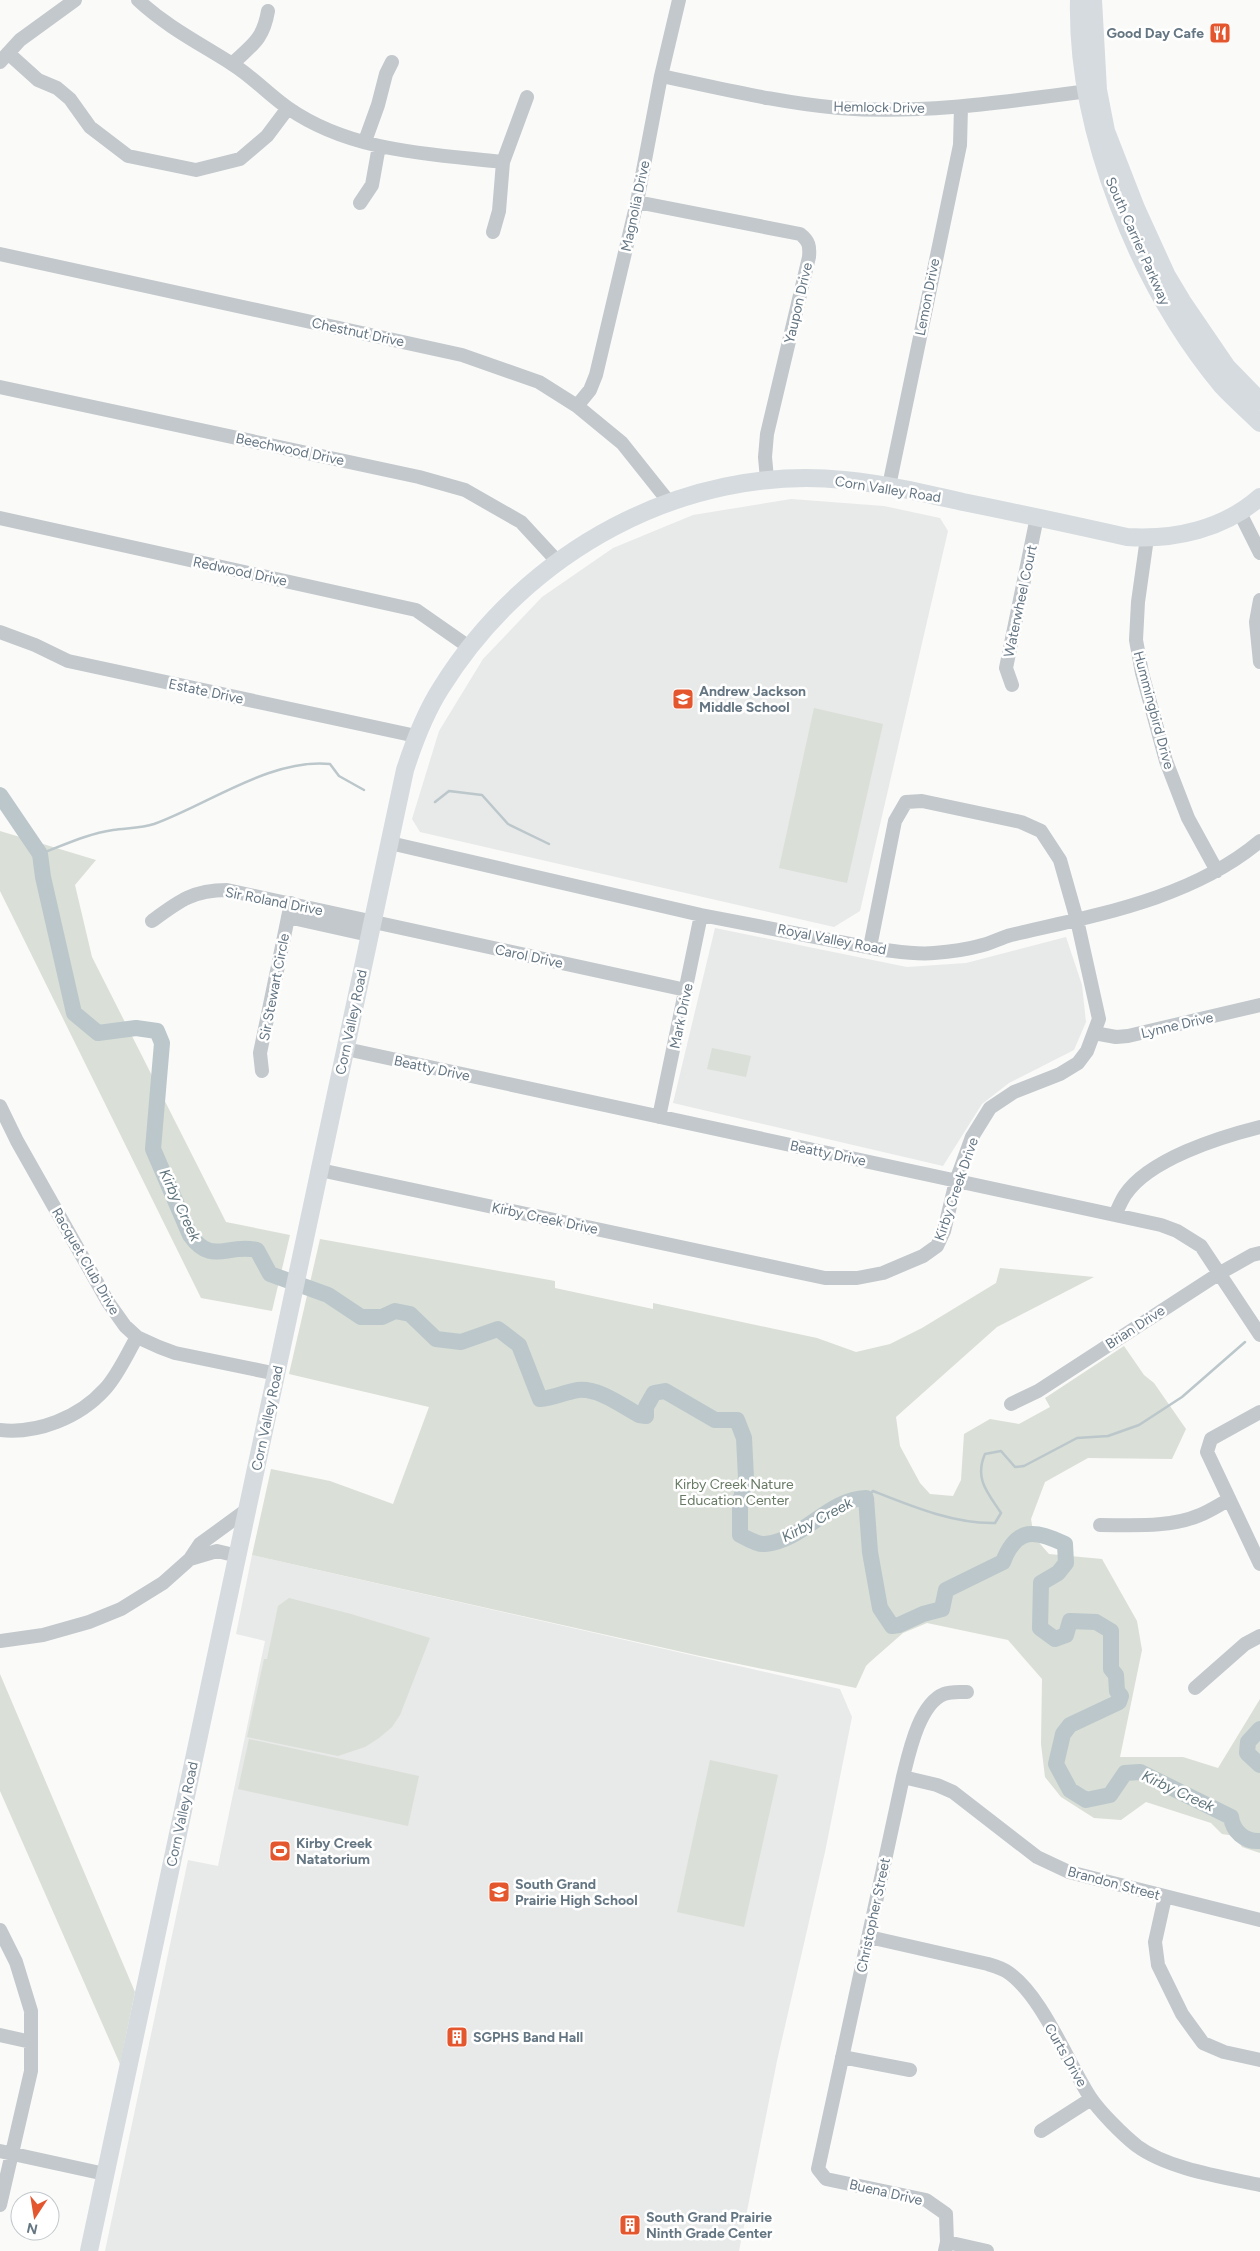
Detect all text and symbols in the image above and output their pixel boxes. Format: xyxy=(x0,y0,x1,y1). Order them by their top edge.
restaurant icon: Good Day Cafe xyxy=(1208,21,1232,45)
place label: Good Day Cafe xyxy=(1107,25,1204,42)
street label: Hemlock Drive xyxy=(833,98,925,117)
street label: Magnolia Drive xyxy=(618,159,653,253)
street label: South Carrier Parkway xyxy=(1102,174,1174,309)
street label: Lemon Drive xyxy=(912,257,943,337)
street label: Yaupon Drive xyxy=(781,261,816,345)
street label: Chestnut Drive xyxy=(310,314,406,351)
street label: Beechwood Drive xyxy=(234,430,346,469)
street label: Corn Valley Road xyxy=(834,473,942,506)
street label: Waterwheel Court xyxy=(1000,543,1041,659)
street label: Redwood Drive xyxy=(191,553,289,590)
street label: Hummingbird Drive xyxy=(1130,649,1178,771)
street label: Estate Drive xyxy=(167,675,245,708)
place label: Andrew Jackson Middle School xyxy=(699,683,806,716)
school or university icon: Andrew Jackson Middle School xyxy=(671,687,695,711)
street label: Sir Roland Drive xyxy=(224,884,324,919)
street label: Royal Valley Road xyxy=(776,921,888,958)
street label: Sir Stewart Circle xyxy=(256,932,293,1042)
street label: Carol Drive xyxy=(493,941,565,972)
street label: Corn Valley Road xyxy=(332,968,371,1076)
street label: Mark Drive xyxy=(666,982,697,1050)
street label: Lynne Drive xyxy=(1139,1009,1215,1042)
street label: Beatty Drive xyxy=(392,1052,472,1085)
street label: Kirby Creek Drive xyxy=(931,1135,982,1243)
street label: Beatty Drive xyxy=(788,1137,868,1170)
water label: Kirby Creek xyxy=(155,1166,205,1245)
street label: Kirby Creek Drive xyxy=(490,1199,600,1238)
street label: Racquet Club Drive xyxy=(48,1205,123,1318)
street label: Brian Drive xyxy=(1102,1302,1168,1353)
street label: Corn Valley Road xyxy=(248,1364,287,1472)
park label: Kirby Creek Nature Education Center xyxy=(674,1476,794,1509)
water label: Kirby Creek xyxy=(779,1494,856,1546)
street label: Corn Valley Road xyxy=(163,1760,202,1868)
water label: Kirby Creek xyxy=(1139,1766,1218,1816)
place label: Kirby Creek Natatorium xyxy=(296,1835,373,1868)
sports icon: Kirby Creek Natatorium xyxy=(268,1839,292,1863)
street label: Christopher Street xyxy=(853,1856,894,1974)
street label: Brandon Street xyxy=(1066,1863,1162,1904)
place label: South Grand Prairie High School xyxy=(515,1876,638,1909)
school or university icon: South Grand Prairie High School xyxy=(487,1880,511,1904)
street label: Curts Drive xyxy=(1041,2021,1091,2090)
building icon: SGPHS Band Hall xyxy=(445,2025,469,2049)
place label: SGPHS Band Hall xyxy=(473,2029,583,2046)
street label: Buena Drive xyxy=(848,2176,925,2209)
north arrow xyxy=(10,2191,60,2241)
place label: South Grand Prairie Ninth Grade Center xyxy=(646,2209,773,2242)
building icon: South Grand Prairie Ninth Grade Center xyxy=(618,2213,642,2237)
text: N xyxy=(25,2219,39,2238)

